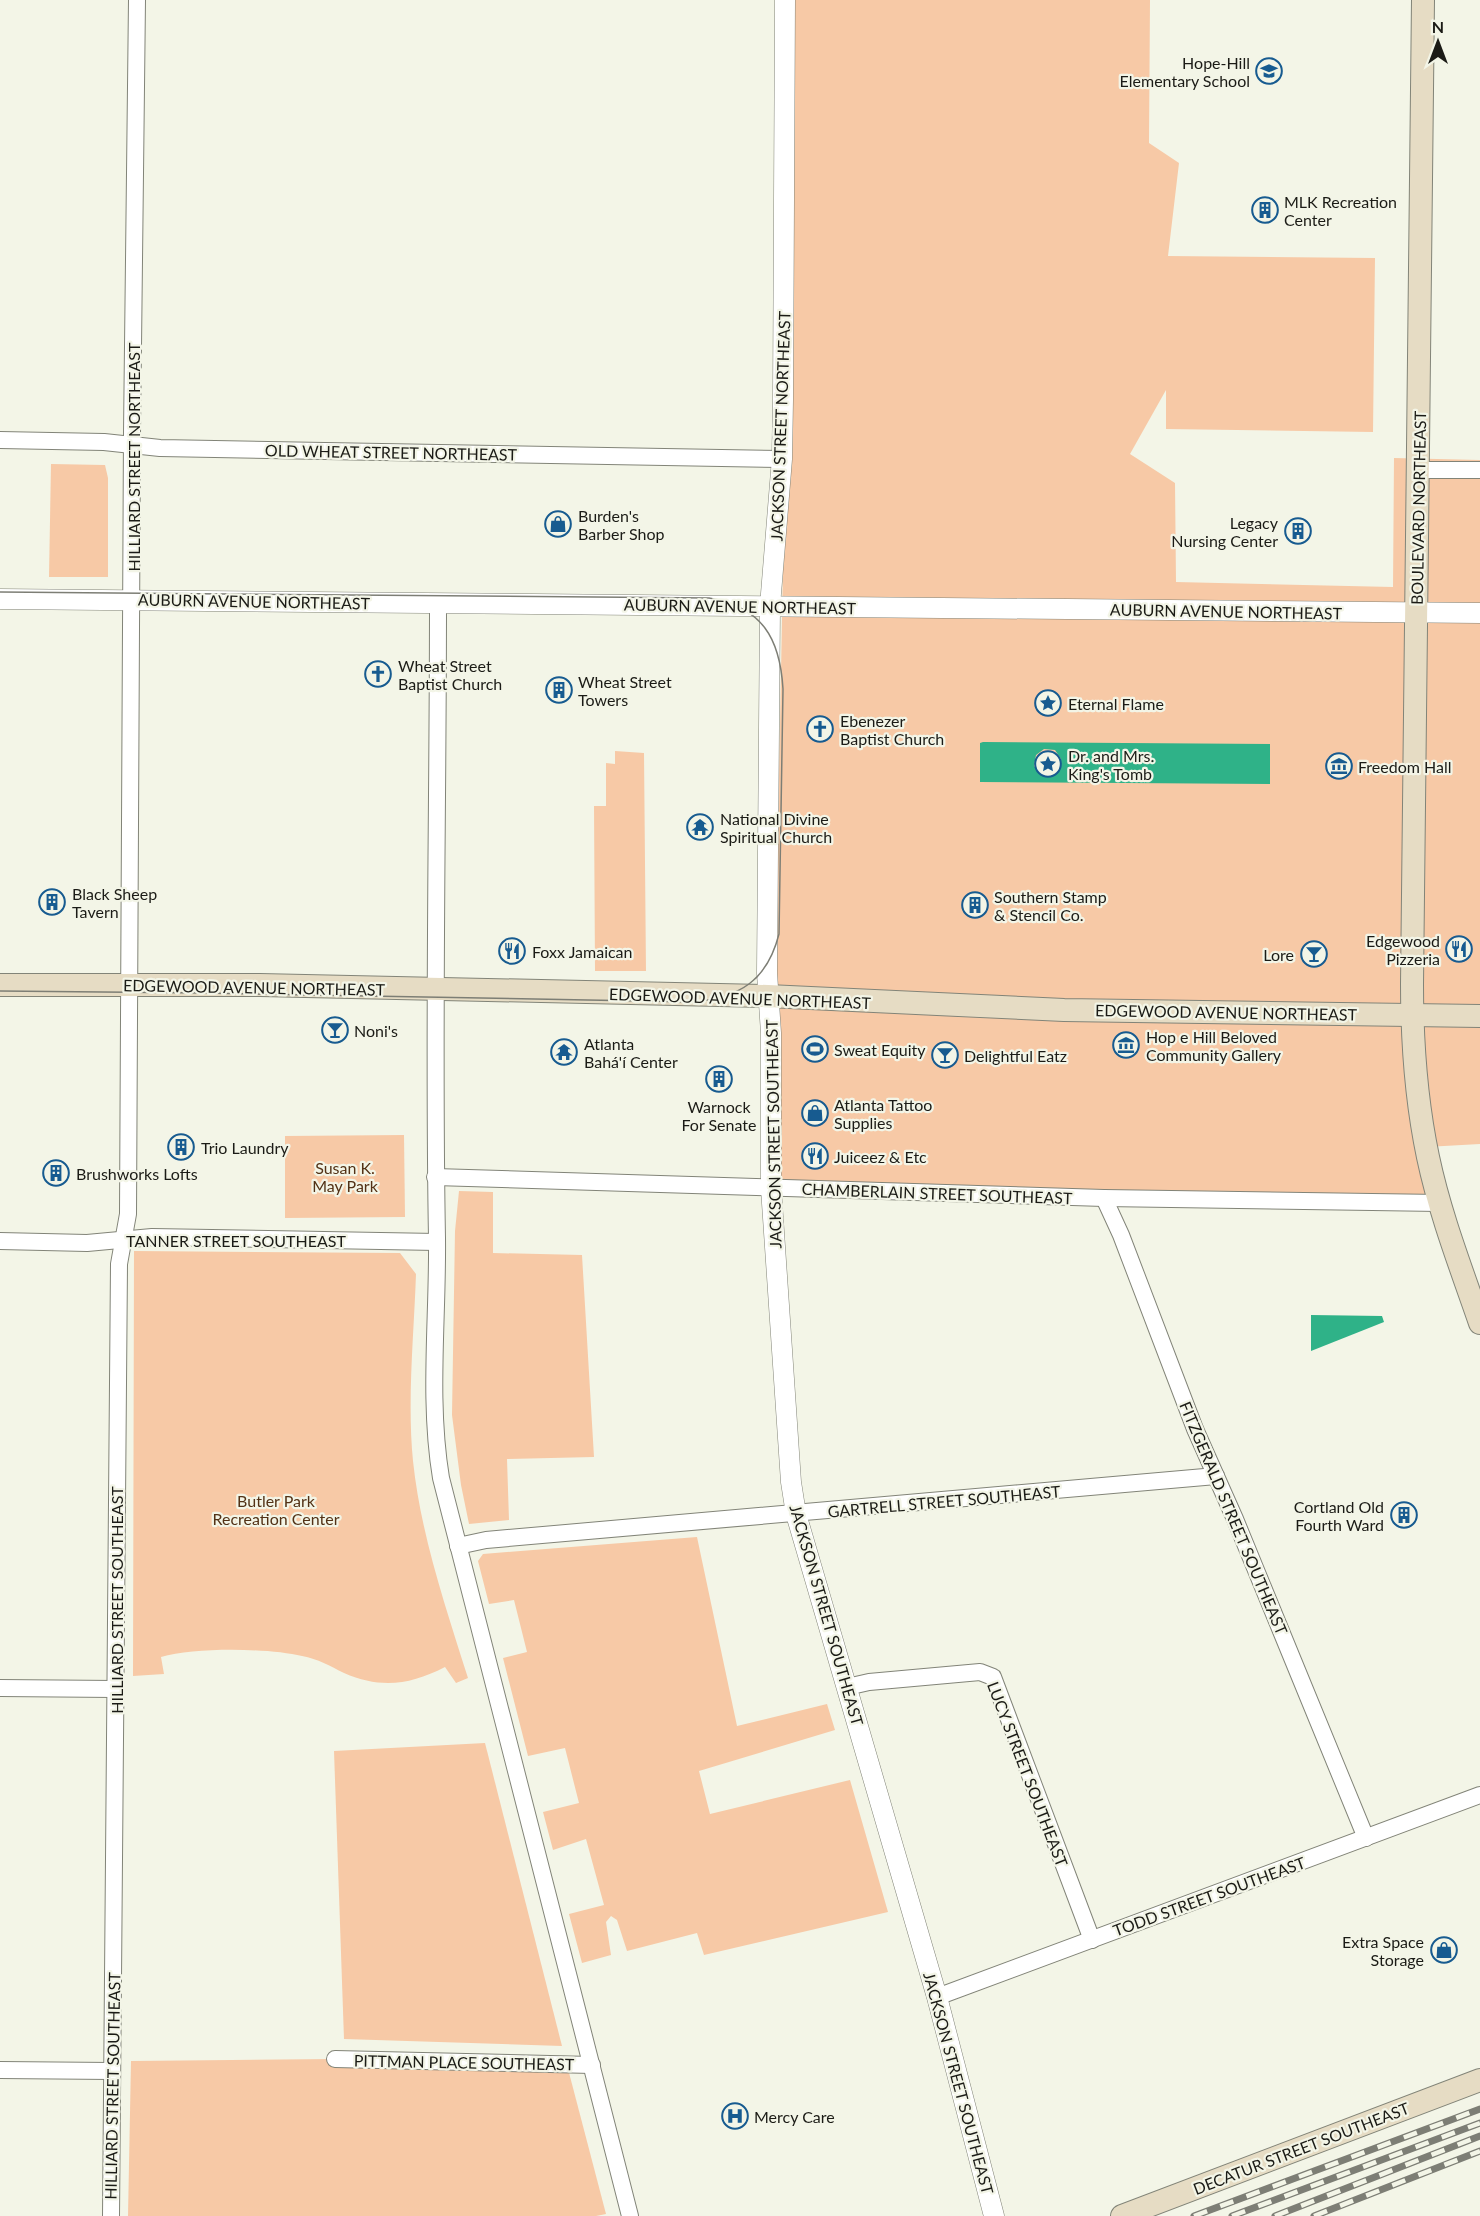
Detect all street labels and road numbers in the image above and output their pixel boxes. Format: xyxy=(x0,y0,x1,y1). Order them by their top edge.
street label: JACKSON STREET NORTHEAST xyxy=(766,310,794,541)
street label: HILLIARD STREET NORTHEAST xyxy=(124,342,143,571)
street label: BOULEVARD NORTHEAST xyxy=(1407,410,1429,605)
street label: OLD WHEAT STREET NORTHEAST xyxy=(265,440,518,464)
street label: AUBURN AVENUE NORTHEAST xyxy=(138,589,371,613)
street label: AUBURN AVENUE NORTHEAST xyxy=(624,594,857,618)
street label: AUBURN AVENUE NORTHEAST xyxy=(1110,599,1343,623)
street label: EDGEWOOD AVENUE NORTHEAST xyxy=(123,975,386,999)
street label: EDGEWOOD AVENUE NORTHEAST xyxy=(609,984,872,1012)
street label: EDGEWOOD AVENUE NORTHEAST xyxy=(1095,1000,1358,1024)
street label: JACKSON STREET SOUTHEAST xyxy=(761,1019,784,1249)
street label: CHAMBERLAIN STREET SOUTHEAST xyxy=(801,1179,1073,1207)
street label: TANNER STREET SOUTHEAST xyxy=(126,1231,346,1250)
street label: FITZGERALD STREET SOUTHEAST xyxy=(1176,1399,1292,1638)
street label: GARTRELL STREET SOUTHEAST xyxy=(827,1481,1062,1521)
street label: HILLIARD STREET SOUTHEAST xyxy=(107,1486,126,1714)
street label: JACKSON STREET SOUTHEAST xyxy=(786,1502,868,1728)
street label: LUCY STREET SOUTHEAST xyxy=(984,1679,1072,1870)
street label: TODD STREET SOUTHEAST xyxy=(1110,1852,1308,1940)
street label: JACKSON STREET SOUTHEAST xyxy=(920,1970,998,2197)
street label: HILLIARD STREET SOUTHEAST xyxy=(101,1972,123,2200)
street label: PITTMAN PLACE SOUTHEAST xyxy=(354,2051,575,2073)
street label: DECATUR STREET SOUTHEAST xyxy=(1190,2098,1412,2198)

